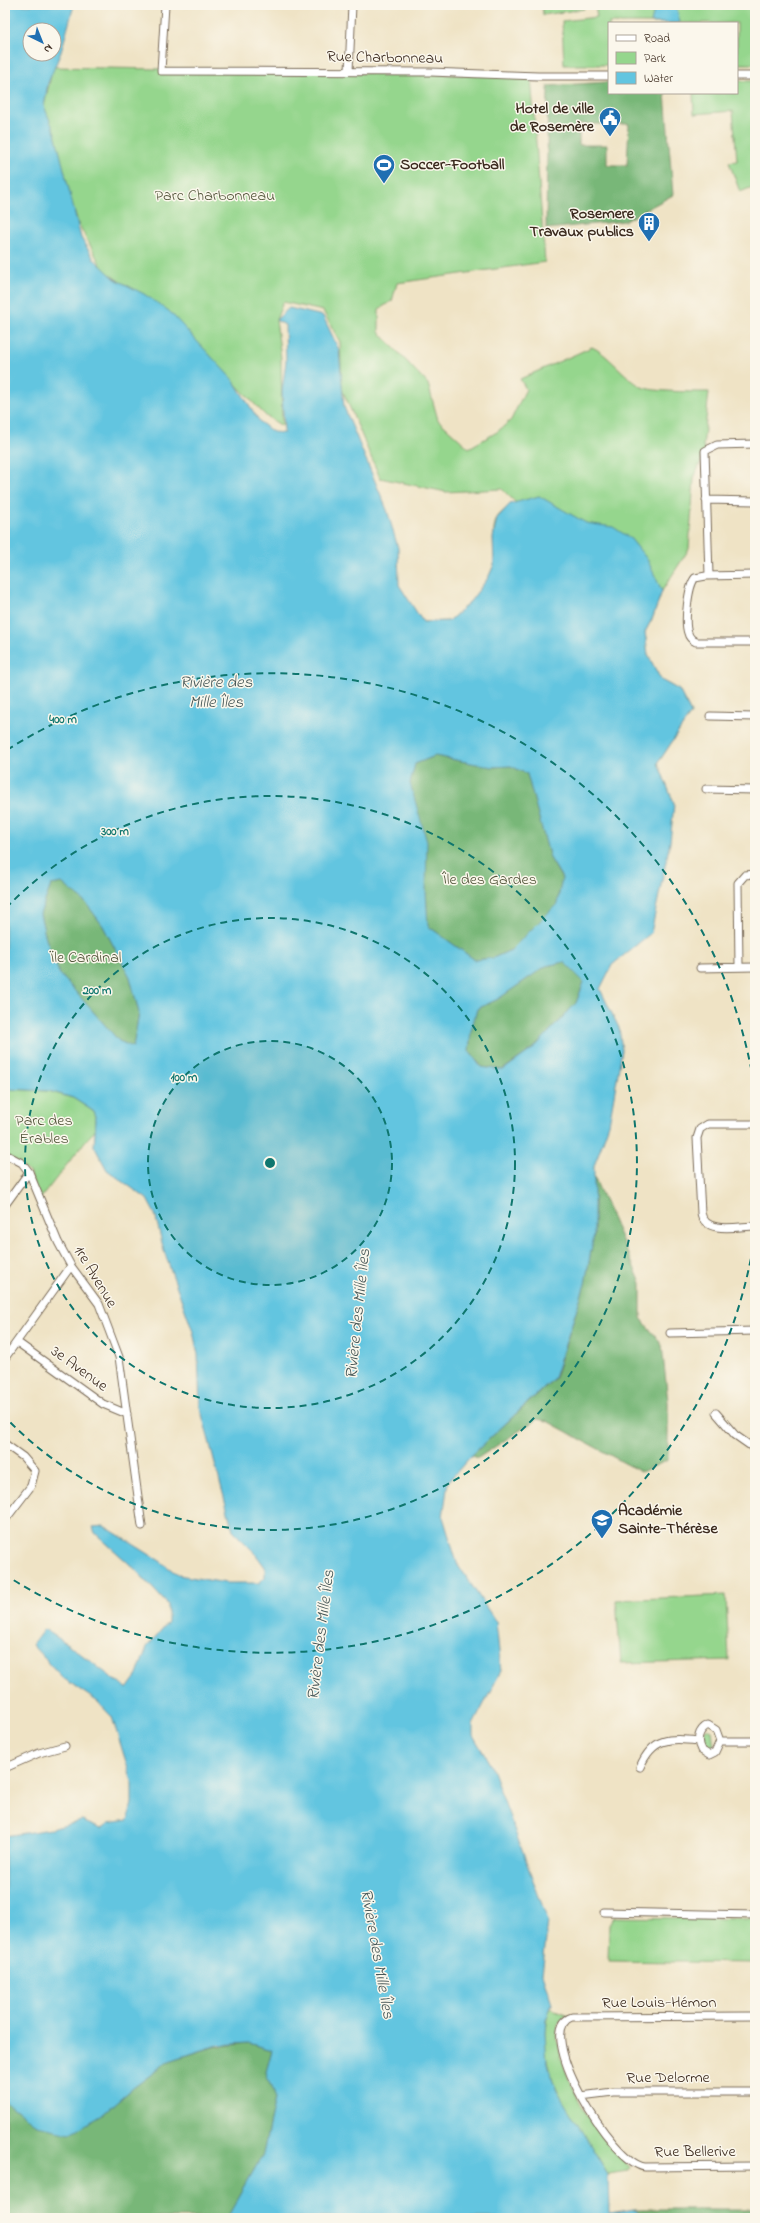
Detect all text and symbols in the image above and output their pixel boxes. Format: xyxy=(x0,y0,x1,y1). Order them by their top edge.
north arrow xyxy=(22,22,62,62)
legend xyxy=(608,22,738,94)
text: Road xyxy=(644,30,670,48)
text: N xyxy=(40,40,56,57)
street label: Rue Charbonneau xyxy=(327,45,443,71)
text: Park xyxy=(644,50,666,68)
text: Water xyxy=(644,70,673,88)
place label: Hotel de ville de Rosemère xyxy=(510,97,595,139)
public building icon: Hotel de ville de Rosemère xyxy=(597,105,623,138)
sports icon: Soccer-Football xyxy=(371,152,397,185)
place label: Soccer-Football xyxy=(400,153,505,177)
park label: Parc Charbonneau xyxy=(155,184,275,208)
place label: Rosemere Travaux publics xyxy=(530,202,635,244)
building icon: Rosemere Travaux publics xyxy=(636,210,662,243)
water label: Rivière des Mille Îles xyxy=(180,670,253,715)
text: 400 m xyxy=(48,711,77,729)
text: 300 m xyxy=(100,823,130,841)
park label: Île des Gardes xyxy=(441,868,537,892)
park label: Ïle Cardinal xyxy=(48,946,122,970)
text: 200 m xyxy=(82,982,112,1000)
text: 100 m xyxy=(171,1069,198,1087)
park label: Parc des Érables xyxy=(15,1109,73,1151)
centre of rings xyxy=(263,1156,277,1170)
street label: 1re Avenue xyxy=(67,1241,123,1313)
water label: Rivière des Mille Îles xyxy=(339,1247,377,1380)
street label: 3e Avenue xyxy=(45,1340,113,1398)
place label: Académie Sainte-Thérèse xyxy=(618,1499,718,1541)
school or university icon: Académie Sainte-Thérèse xyxy=(589,1507,615,1540)
water label: Rivière des Mille Îles xyxy=(301,1568,341,1702)
water label: Rivière des Mille Îles xyxy=(353,1887,401,2021)
street label: Rue Louis-Hémon xyxy=(602,1991,716,2015)
street label: Rue Delorme xyxy=(626,2066,711,2090)
street label: Rue Bellerive xyxy=(654,2140,736,2164)

